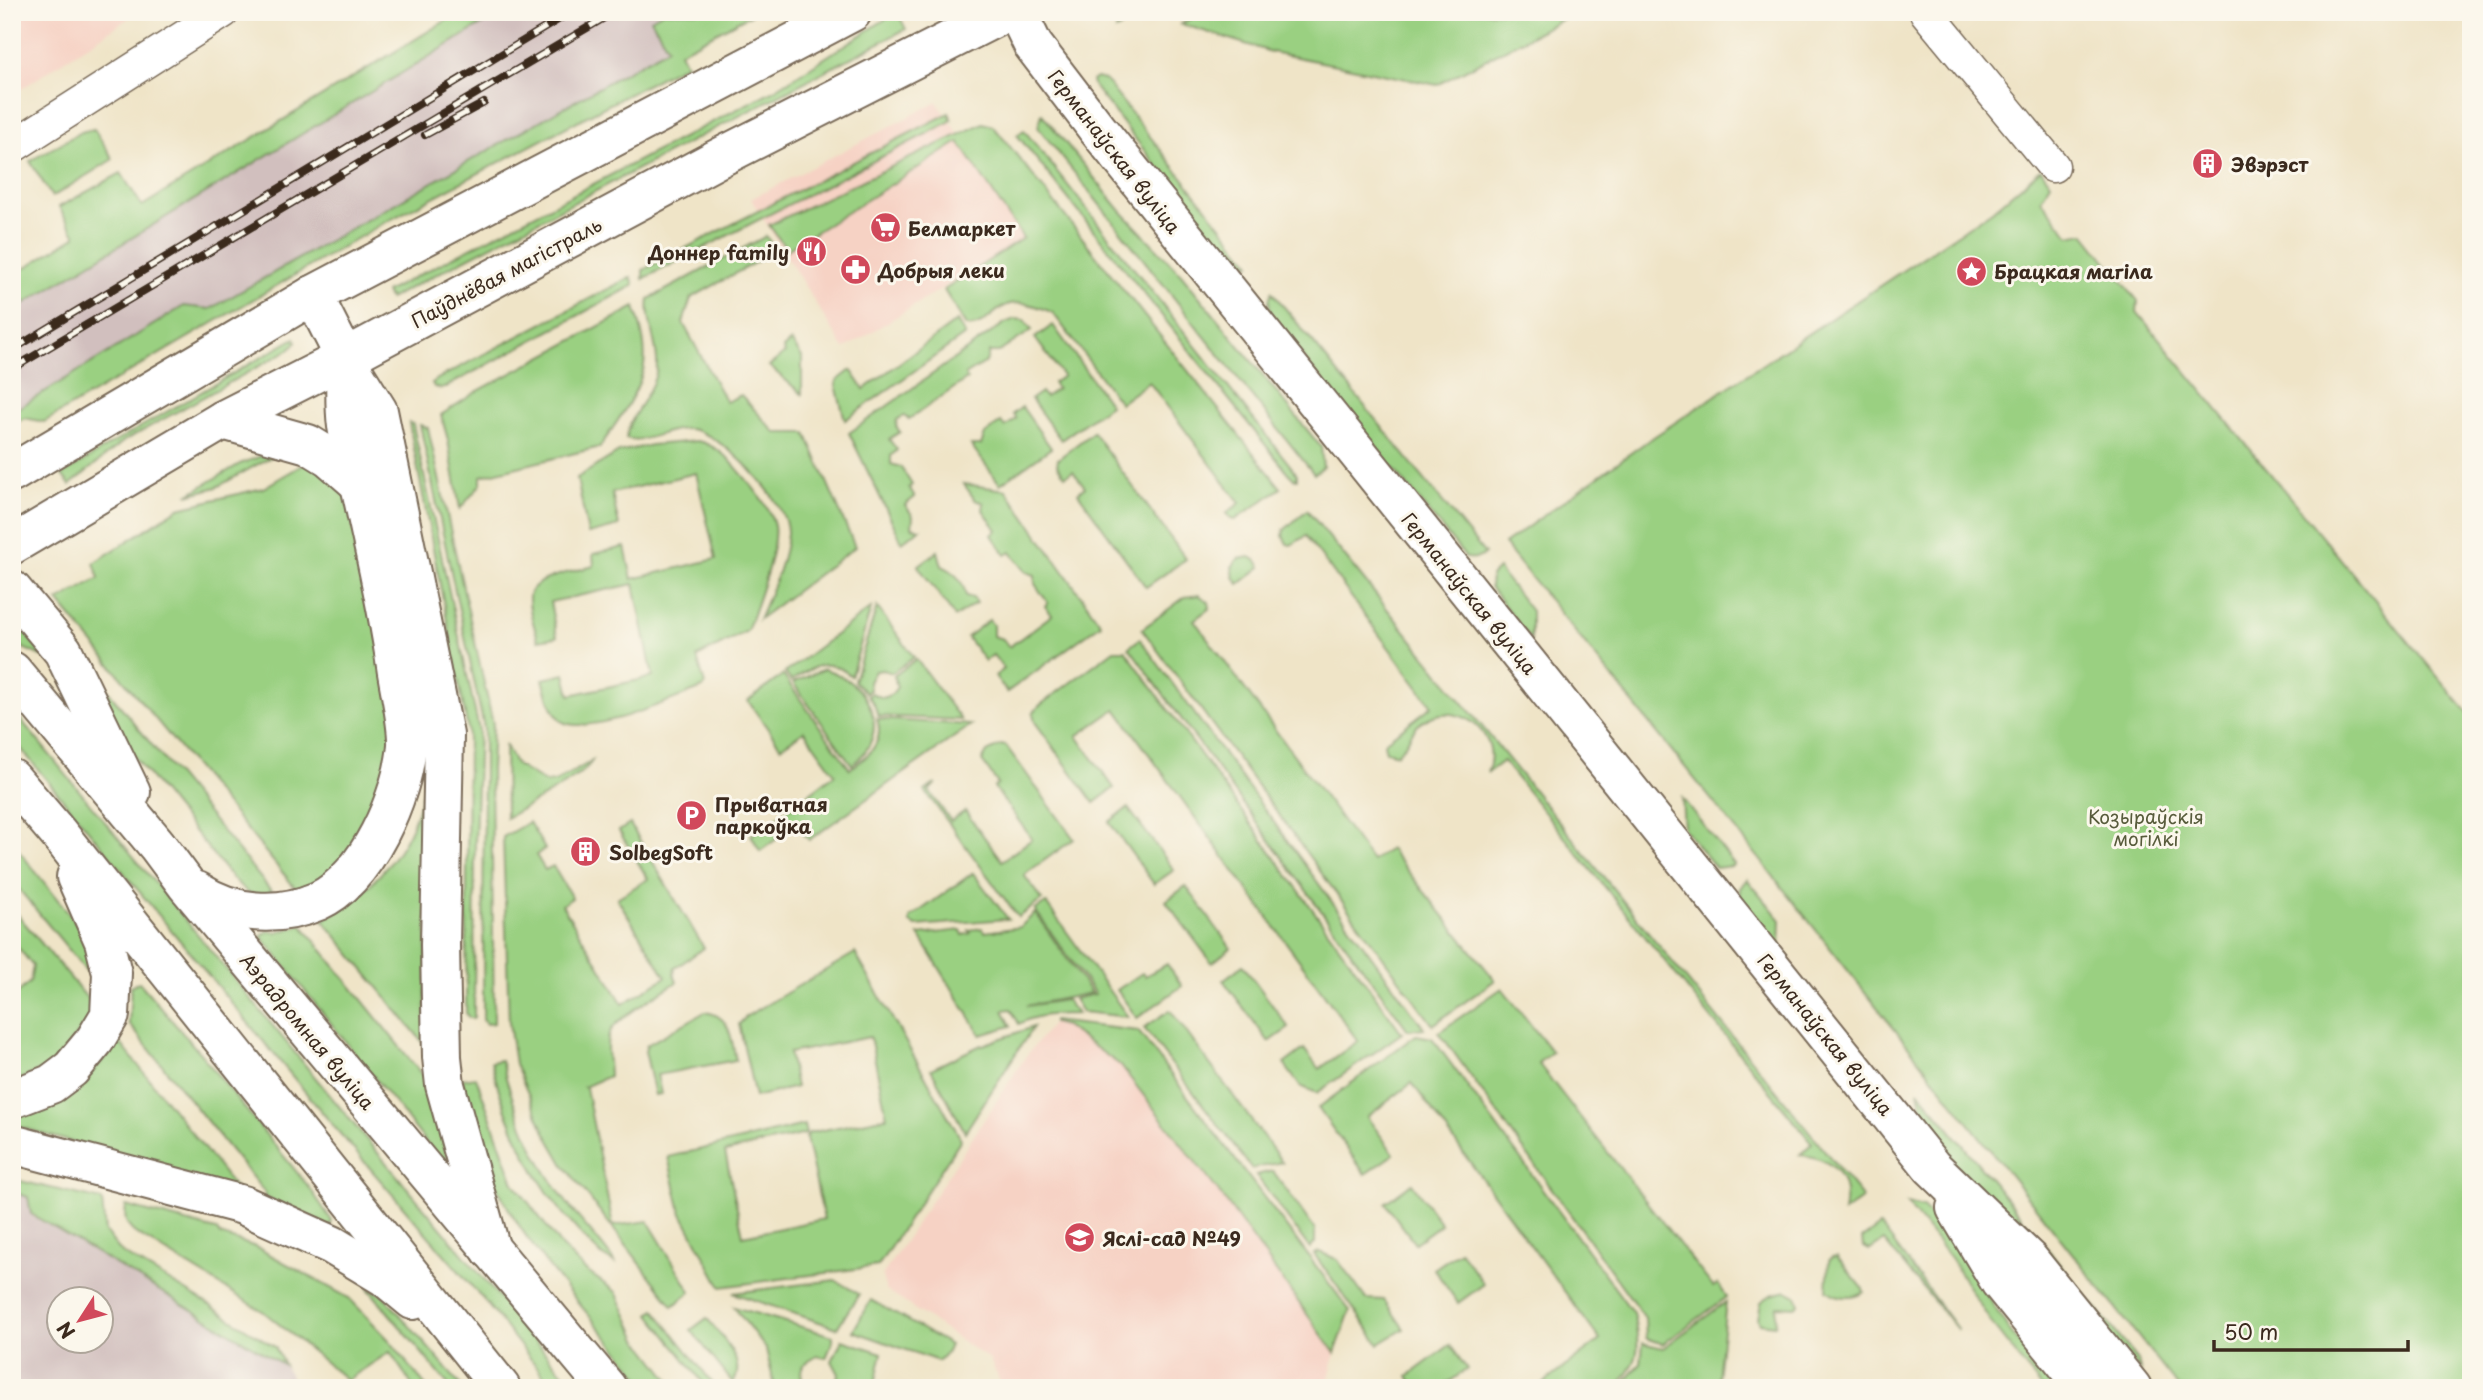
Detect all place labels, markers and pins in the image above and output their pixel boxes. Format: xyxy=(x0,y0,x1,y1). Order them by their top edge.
building icon: Эвэрэст xyxy=(2191,147,2225,181)
place label: Эвэрэст xyxy=(2231,150,2310,178)
supermarket icon: Белмаркет xyxy=(868,211,902,245)
place label: Белмаркет xyxy=(908,214,1016,242)
restaurant icon: Доннер family xyxy=(795,235,829,269)
place label: Доннер family xyxy=(647,238,789,266)
pharmacy icon: Добрыя леки xyxy=(838,253,872,287)
place icon: Брацкая магіла xyxy=(1954,254,1988,288)
place label: Добрыя леки xyxy=(877,256,1005,284)
place label: Брацкая магіла xyxy=(1994,257,2153,285)
place label: Прыватная паркоўка xyxy=(715,790,828,840)
parking icon: Прыватная паркоўка xyxy=(675,798,709,832)
building icon: SolbegSoft xyxy=(569,835,603,869)
place label: SolbegSoft xyxy=(609,838,713,866)
school or university icon: Яслі-сад №49 xyxy=(1063,1221,1097,1255)
place label: Яслі-сад №49 xyxy=(1102,1224,1241,1252)

